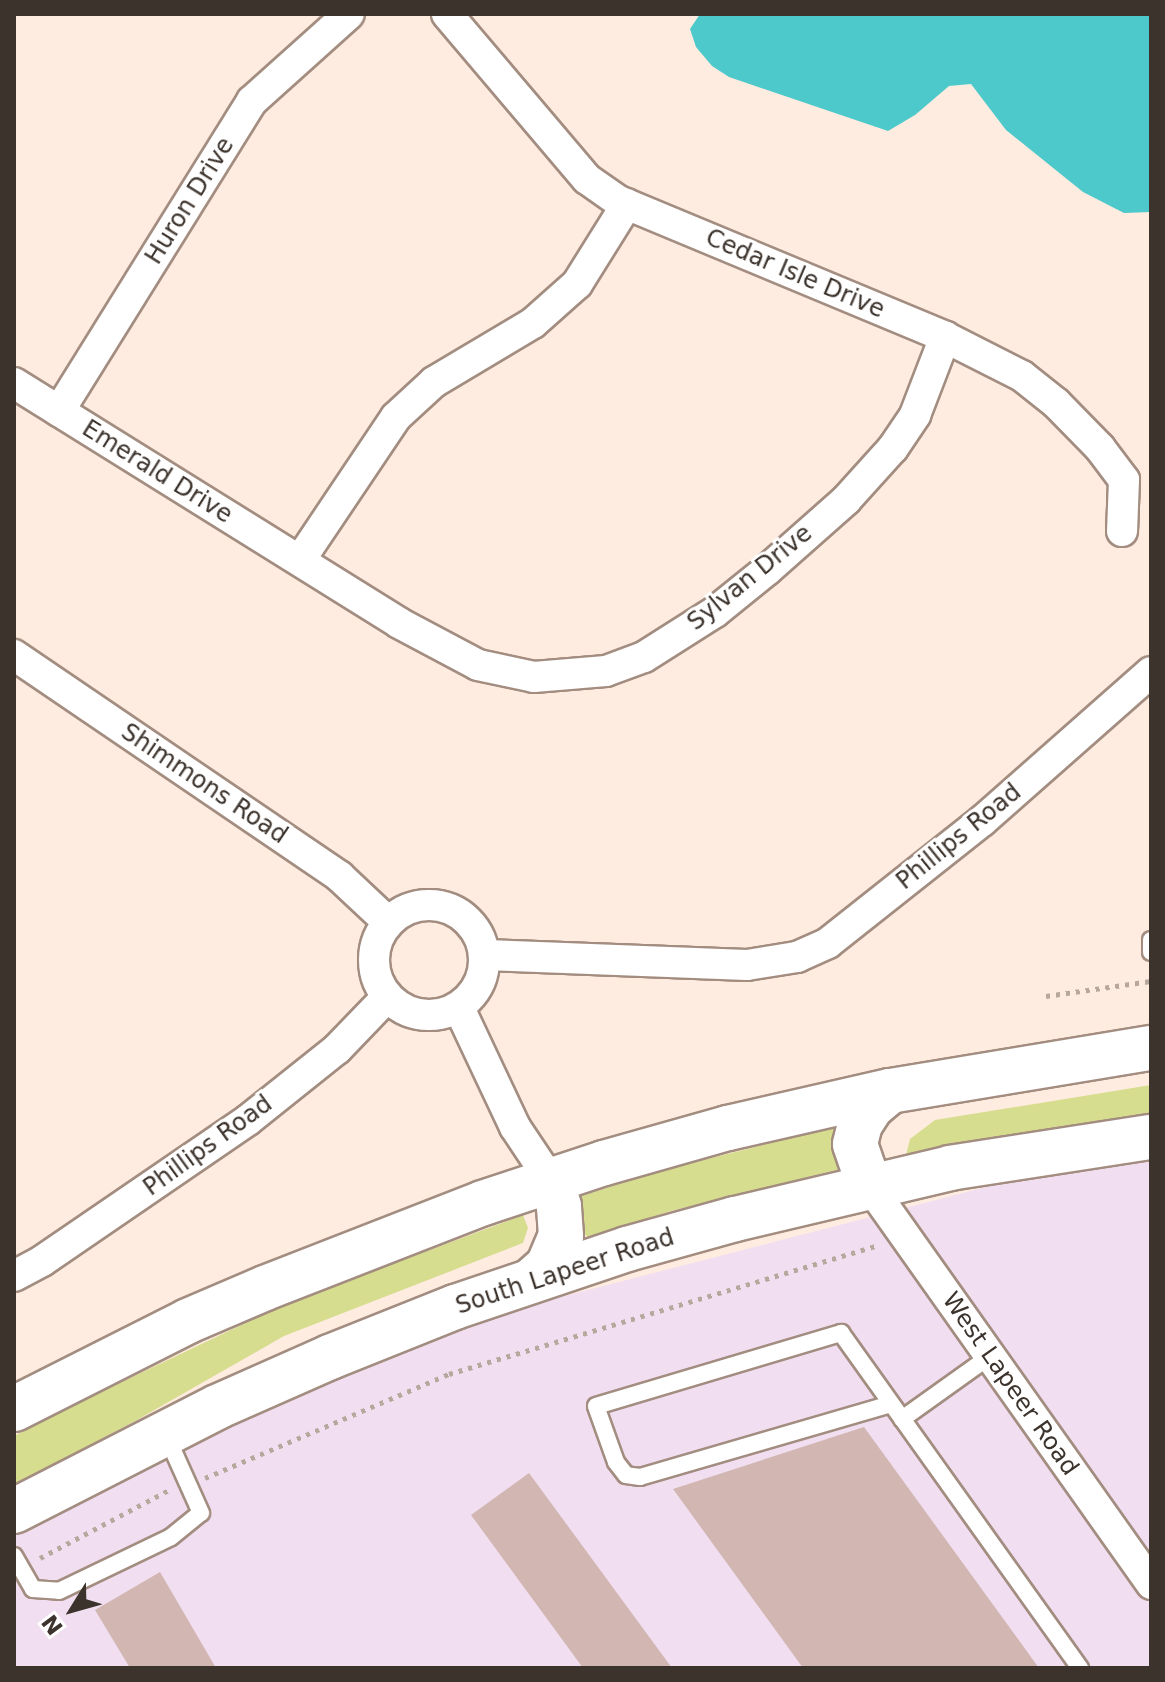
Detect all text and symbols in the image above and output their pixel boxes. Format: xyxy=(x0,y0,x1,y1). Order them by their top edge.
street label: Huron Drive xyxy=(140,132,240,270)
street label: Cedar Isle Drive xyxy=(701,223,889,325)
street label: Emerald Drive xyxy=(77,414,237,530)
street label: Sylvan Drive xyxy=(682,519,818,637)
street label: Shimmons Road xyxy=(115,718,293,850)
street label: Phillips Road xyxy=(891,778,1027,896)
street label: Phillips Road xyxy=(138,1090,278,1202)
street label: South Lapeer Road xyxy=(452,1223,678,1321)
street label: West Lapeer Road xyxy=(936,1287,1084,1481)
north arrow xyxy=(32,1570,112,1650)
text: N xyxy=(37,1610,68,1640)

